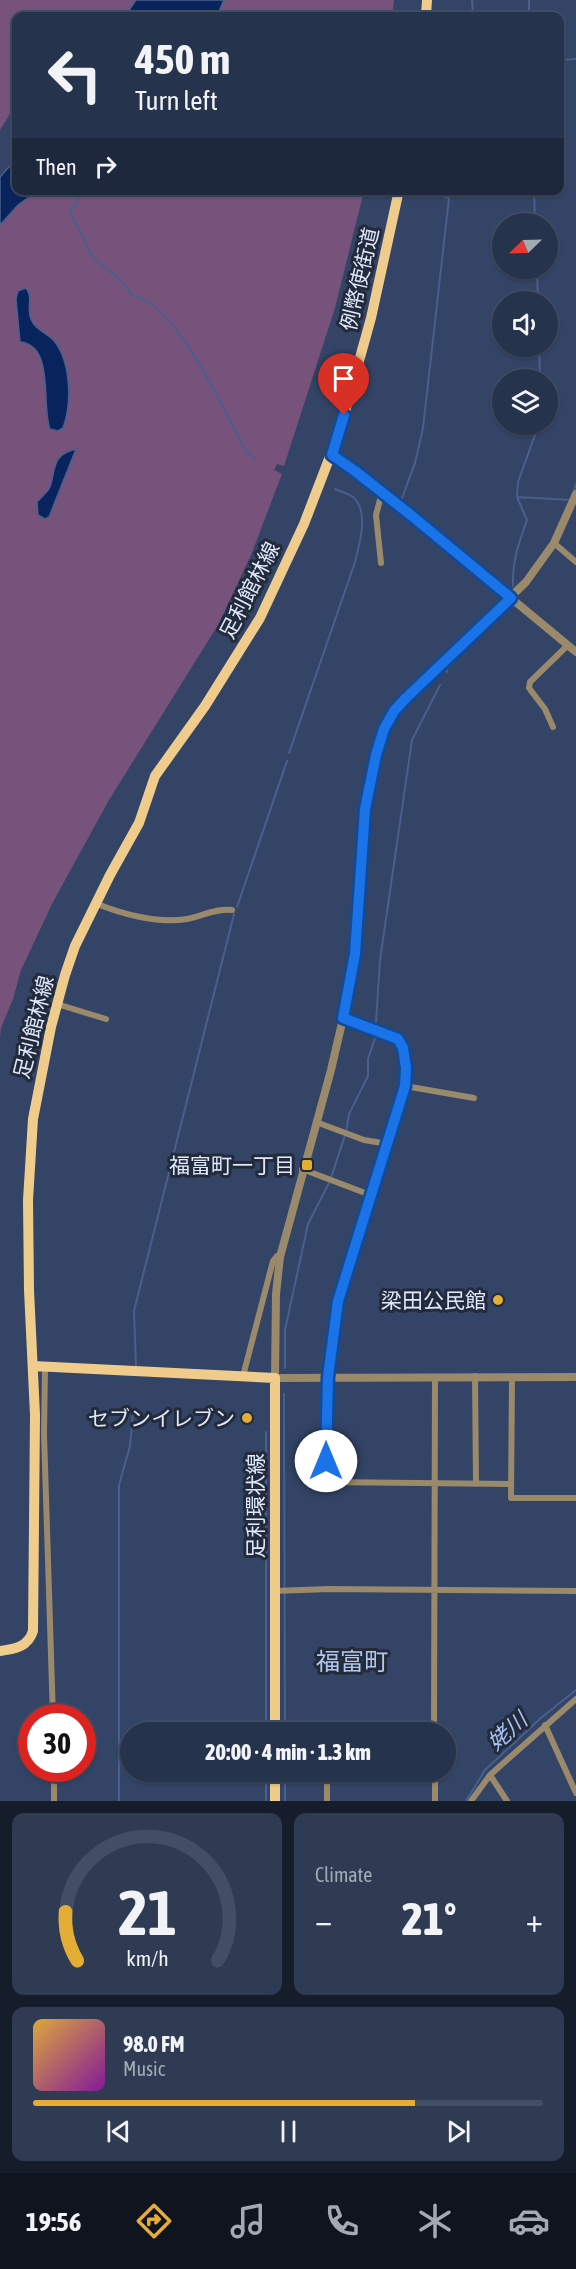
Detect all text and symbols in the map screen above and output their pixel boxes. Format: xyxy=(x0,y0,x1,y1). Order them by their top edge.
text: 450 m xyxy=(135,35,230,83)
icon: left xyxy=(36,36,114,114)
text: Turn left xyxy=(135,85,218,116)
icon: right xyxy=(89,150,122,183)
text: Then xyxy=(36,154,77,180)
north arrow xyxy=(492,213,558,279)
map controls xyxy=(492,213,558,435)
street label: 例幣使街道 xyxy=(335,225,383,333)
button: sound xyxy=(492,291,558,357)
pin xyxy=(318,353,369,415)
icon: arrive xyxy=(327,362,360,395)
button: layers xyxy=(492,369,558,435)
street label: 足利館林線 xyxy=(214,538,284,642)
street label: 足利館林線 xyxy=(9,973,57,1081)
place label: 福富町一丁目 xyxy=(169,1153,295,1177)
marker: 福富町一丁目 xyxy=(300,1158,314,1172)
place label: 梁田公民館 xyxy=(381,1288,486,1312)
marker: 梁田公民館 xyxy=(491,1293,505,1307)
place label: セブンイレブン xyxy=(88,1406,235,1430)
marker: セブンイレブン xyxy=(240,1411,254,1425)
position arrow xyxy=(294,1429,358,1493)
street label: 足利環状線 xyxy=(243,1454,267,1559)
district label: 福富町 xyxy=(316,1648,388,1675)
speed limit sign: 30 xyxy=(18,1704,96,1782)
water label: 姥川 xyxy=(482,1705,534,1755)
text: 20:00 · 4 min · 1.3 km xyxy=(205,1739,371,1765)
text: Climate xyxy=(315,1863,372,1886)
text: 21 xyxy=(118,1877,176,1948)
text: 21° xyxy=(402,1893,456,1945)
text: − xyxy=(315,1901,332,1939)
text: + xyxy=(526,1901,543,1939)
text: km/h xyxy=(126,1946,168,1971)
text: 98.0 FM xyxy=(123,2031,185,2057)
text: Music xyxy=(123,2057,165,2080)
icon: previous xyxy=(102,2115,135,2148)
icon: pause xyxy=(272,2115,305,2148)
icon: next xyxy=(442,2115,475,2148)
icon: directions xyxy=(133,2200,175,2242)
icon: music xyxy=(227,2200,269,2242)
icon: phone xyxy=(321,2200,363,2242)
icon: climate xyxy=(414,2200,456,2242)
icon: car xyxy=(508,2200,550,2242)
text: 19:56 xyxy=(26,2206,81,2237)

